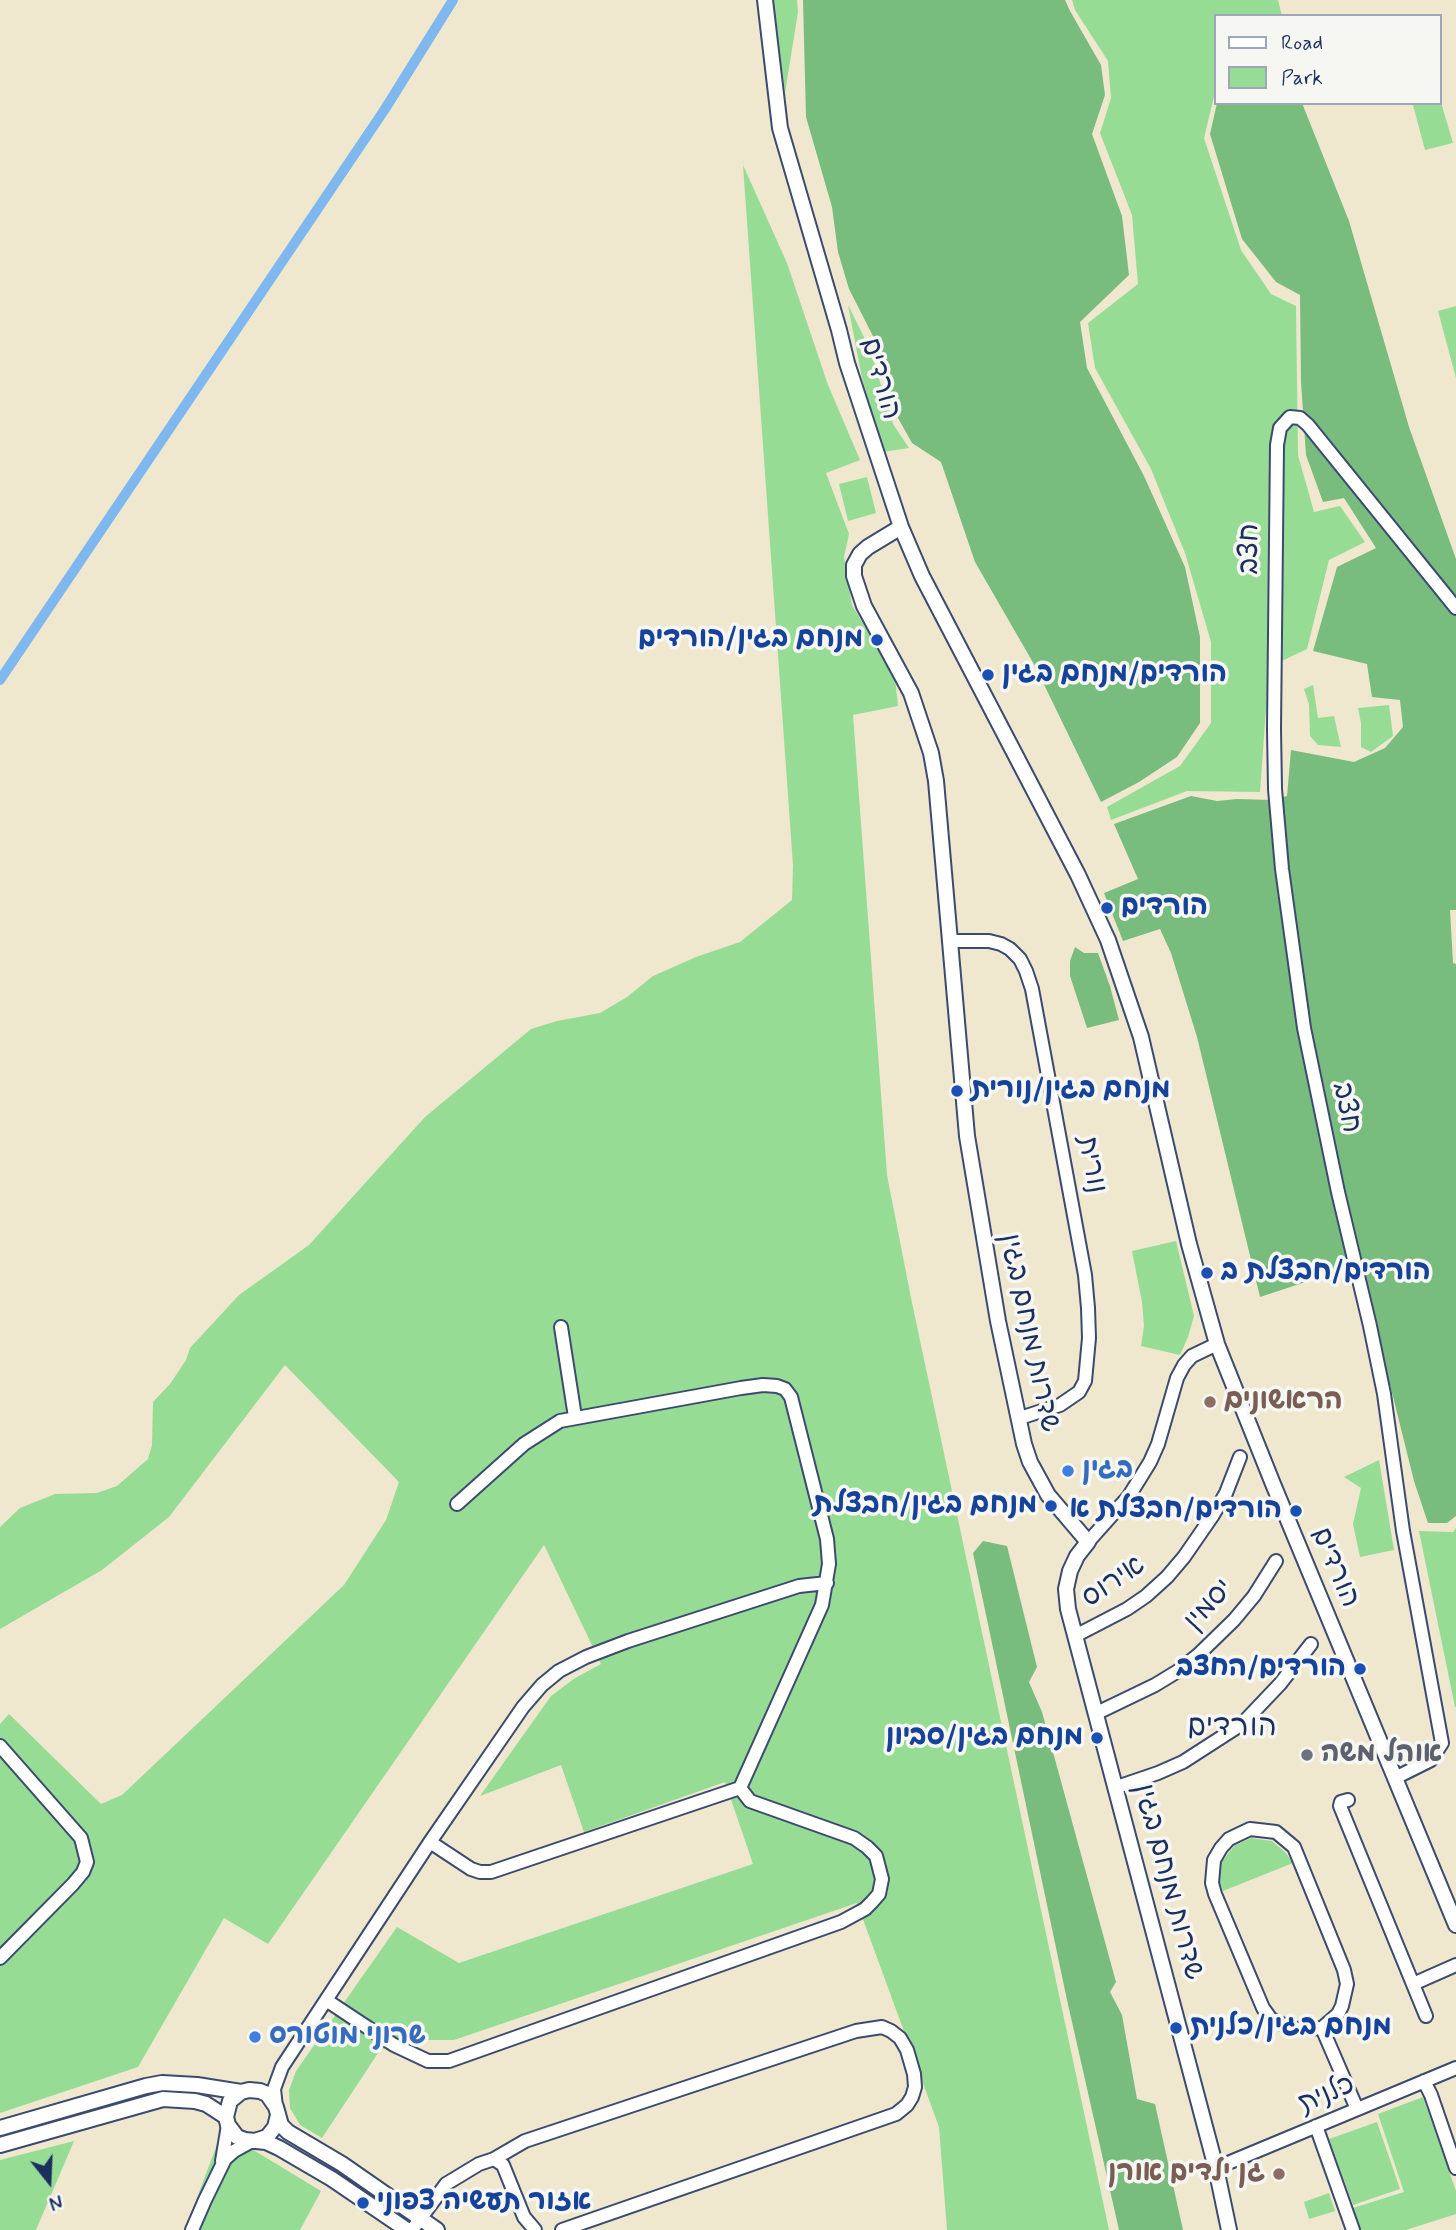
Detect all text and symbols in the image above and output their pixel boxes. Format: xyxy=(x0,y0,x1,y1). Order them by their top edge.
legend xyxy=(1214,14,1442,105)
text: Road xyxy=(1281,29,1323,57)
text: Park xyxy=(1281,64,1323,92)
street label: הורדים xyxy=(851,334,907,424)
street label: חצב xyxy=(1234,523,1268,575)
place label: מנחם בגין/הורדים xyxy=(638,623,863,657)
marker: מנחם בגין/הורדים xyxy=(869,632,885,648)
place label: הורדים/מנחם בגין xyxy=(1002,658,1227,692)
marker: הורדים/מנחם בגין xyxy=(980,667,996,683)
place label: הורדים xyxy=(1121,891,1208,925)
marker: הורדים xyxy=(1099,900,1115,916)
place label: מנחם בגין/נורית xyxy=(971,1074,1170,1108)
street label: חצב xyxy=(1323,1080,1367,1136)
marker: מנחם בגין/נורית xyxy=(949,1083,965,1099)
street label: נורית xyxy=(1068,1134,1112,1196)
street label: שדרות מנחם בגין xyxy=(991,1231,1065,1435)
place label: הורדים/חבצלת ב xyxy=(1221,1256,1431,1290)
marker: הורדים/חבצלת ב xyxy=(1199,1265,1215,1281)
place label: הראשונים xyxy=(1224,1385,1343,1419)
marker: הראשונים xyxy=(1202,1394,1218,1410)
place label: בגין xyxy=(1082,1454,1133,1488)
marker: בגין xyxy=(1060,1463,1076,1479)
place label: מנחם בגין/חבצלת xyxy=(813,1489,1037,1523)
place label: הורדים/חבצלת א xyxy=(1069,1494,1282,1528)
marker: מנחם בגין/חבצלת xyxy=(1043,1498,1059,1514)
marker: הורדים/חבצלת א xyxy=(1288,1503,1304,1519)
street label: הורדים xyxy=(1302,1523,1366,1613)
street label: אירוס xyxy=(1076,1550,1152,1616)
street label: יסמין xyxy=(1178,1573,1242,1639)
place label: הורדים/החצב xyxy=(1176,1652,1346,1686)
marker: הורדים/החצב xyxy=(1352,1661,1368,1677)
district label: הורדים xyxy=(1187,1711,1277,1747)
place label: מנחם בגין/סביון xyxy=(886,1721,1083,1755)
marker: מנחם בגין/סביון xyxy=(1089,1730,1105,1746)
place label: אוהל משה xyxy=(1321,1738,1442,1772)
marker: אוהל משה xyxy=(1299,1747,1315,1763)
street label: שדרות מנחם בגין xyxy=(1125,1780,1209,1984)
place label: מנחם בגין/כלנית xyxy=(1190,2011,1391,2045)
place label: שרוני מוטורס xyxy=(269,2020,426,2054)
marker: מנחם בגין/כלנית xyxy=(1168,2020,1184,2036)
marker: שרוני מוטורס xyxy=(247,2029,263,2045)
street label: כלנית xyxy=(1294,2069,1360,2123)
north arrow xyxy=(14,2146,84,2216)
place label: גן ילדים אורן xyxy=(1108,2157,1265,2191)
marker: גן ילדים אורן xyxy=(1271,2166,1287,2182)
place label: אזור תעשיה צפוני xyxy=(377,2186,591,2220)
text: N xyxy=(46,2188,66,2215)
marker: אזור תעשיה צפוני xyxy=(355,2195,371,2211)

